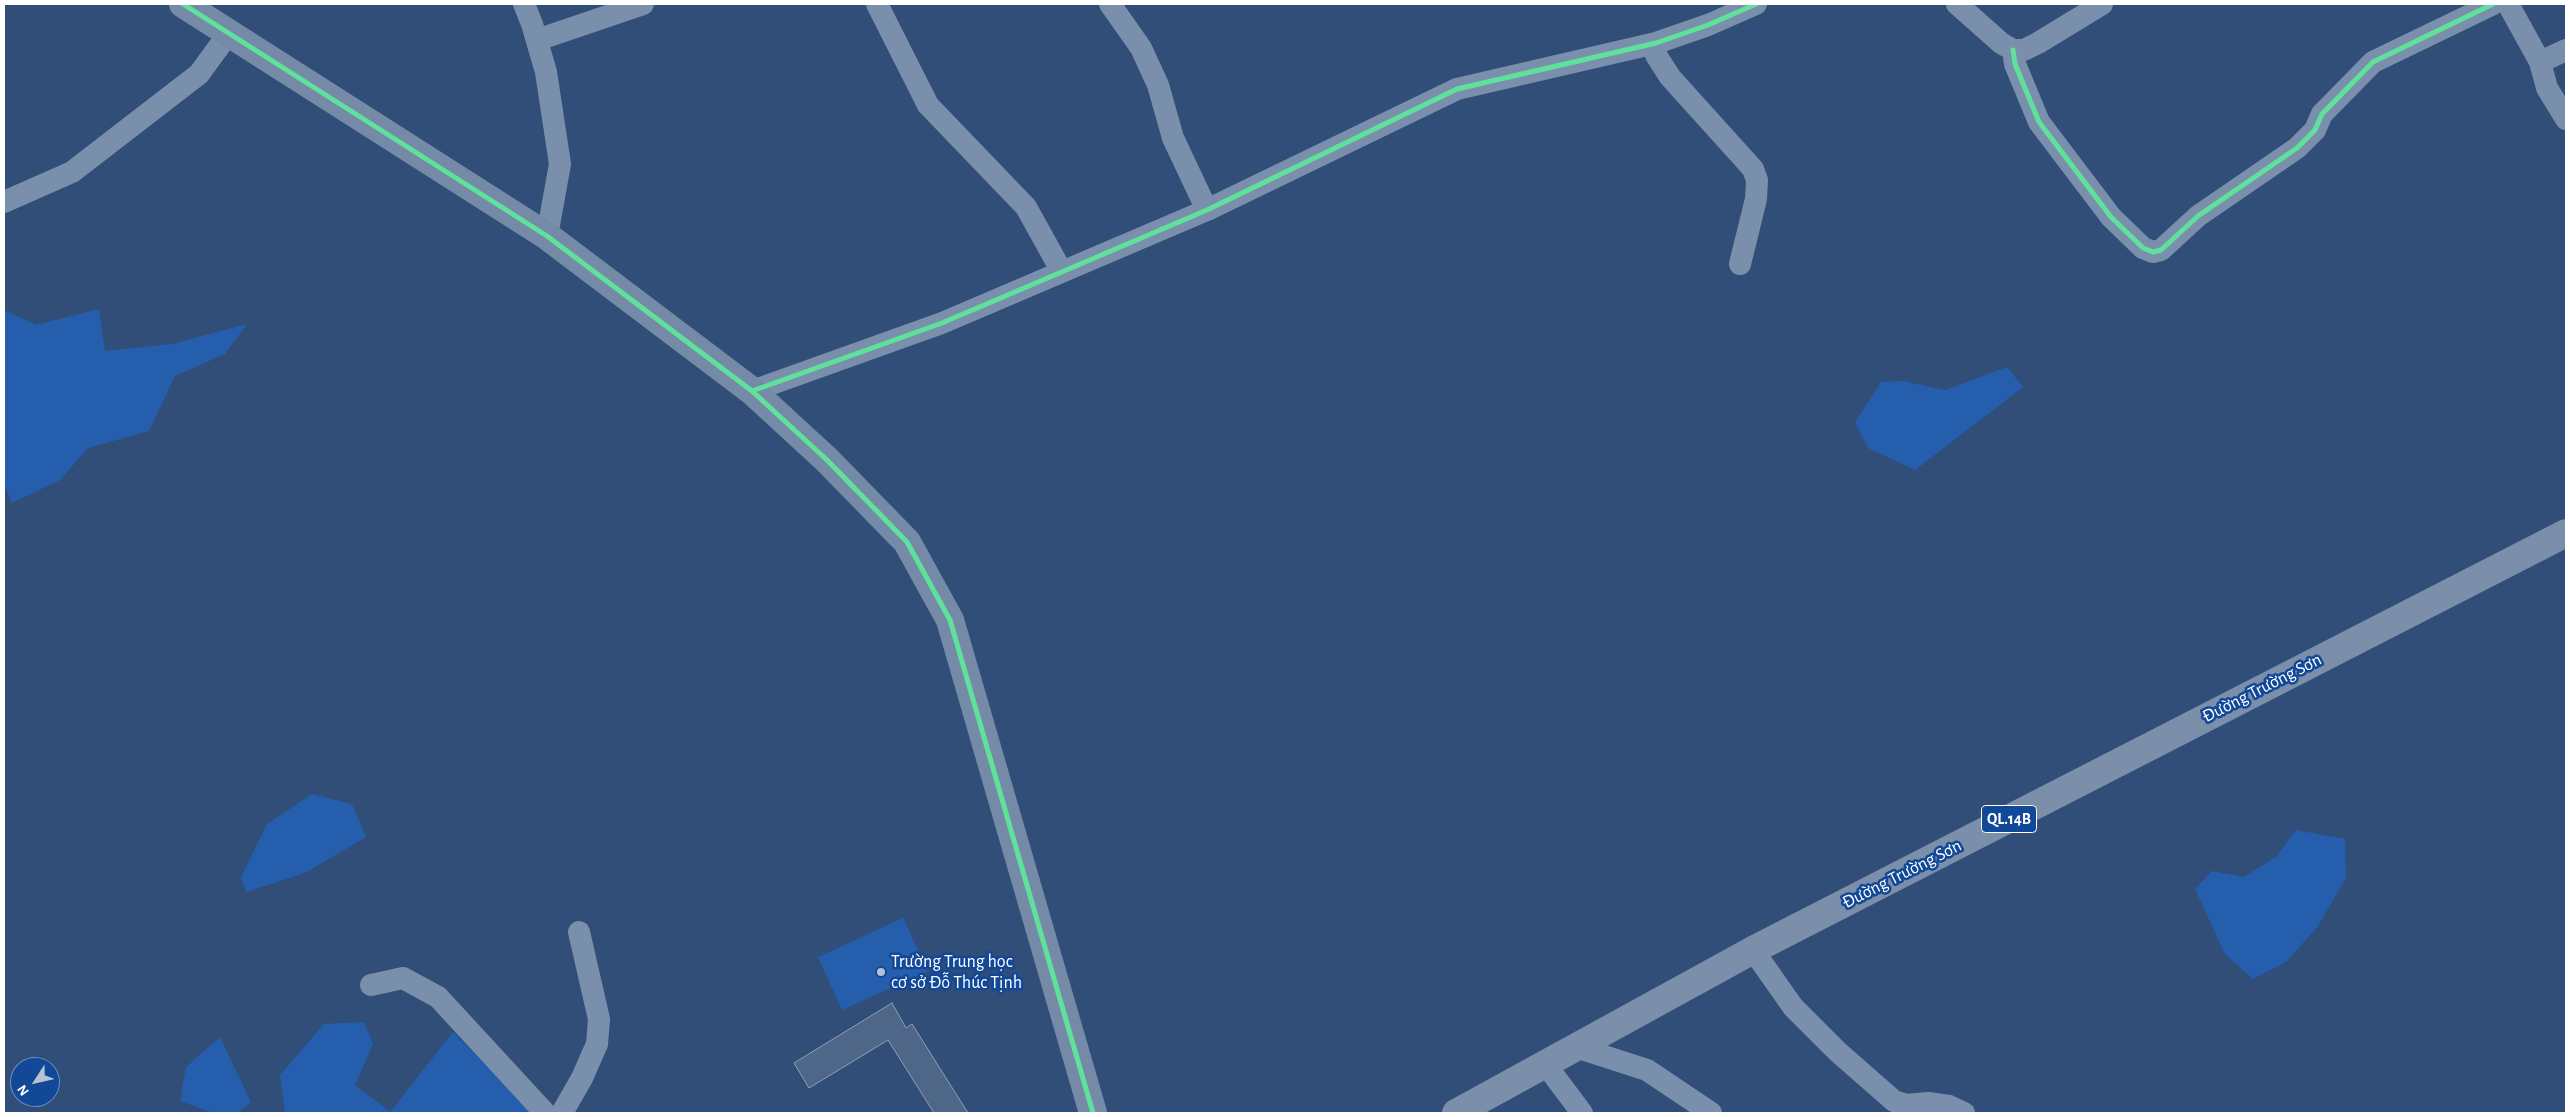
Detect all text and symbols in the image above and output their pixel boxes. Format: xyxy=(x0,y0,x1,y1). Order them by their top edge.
street label: Đường Trường Sơn xyxy=(2199,649,2325,727)
road number: QL.14B xyxy=(1982,806,2036,832)
street label: Đường Trường Sơn xyxy=(1839,835,1965,913)
place label: Trường Trung học cơ sở Đỗ Thúc Tịnh xyxy=(891,951,1022,994)
marker: Trường Trung học cơ sở Đỗ Thúc Tịnh xyxy=(875,966,887,978)
north arrow xyxy=(10,1057,60,1107)
text: N xyxy=(15,1082,32,1098)

